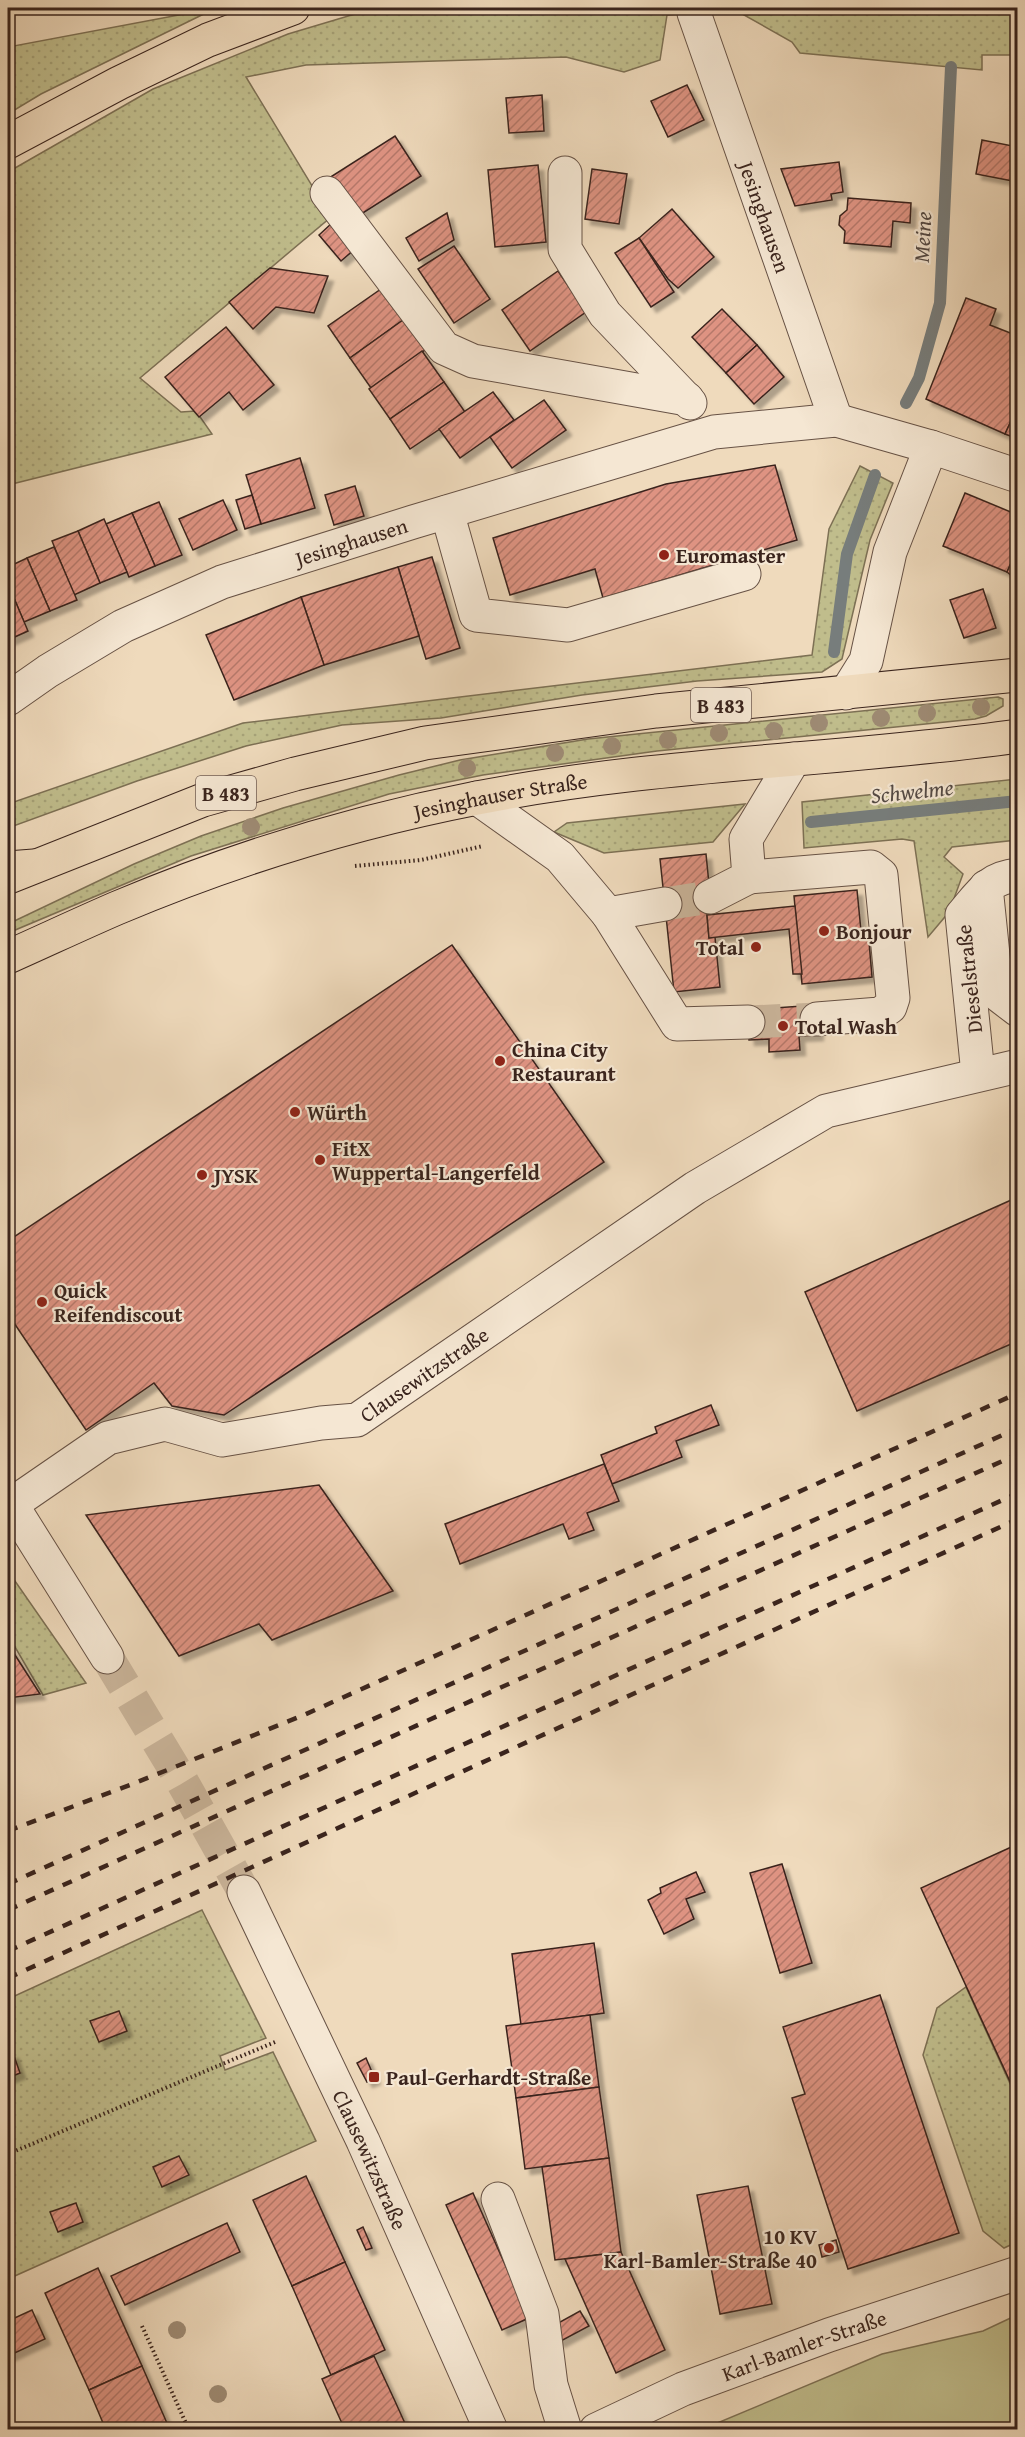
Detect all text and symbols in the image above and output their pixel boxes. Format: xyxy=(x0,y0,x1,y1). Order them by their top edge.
street label: Jesinghausen xyxy=(730,154,799,277)
water label: Meine xyxy=(905,211,939,263)
street label: Jesinghausen xyxy=(288,509,411,575)
place label: Euromaster xyxy=(676,540,786,571)
marker: Euromaster xyxy=(657,548,671,562)
road number: B 483 xyxy=(691,688,751,722)
street label: Jesinghauser Straße xyxy=(408,765,589,827)
water label: Schwelme xyxy=(869,771,955,811)
road number: B 483 xyxy=(196,776,256,810)
place label: Bonjour xyxy=(836,916,912,947)
street label: Dieselstraße xyxy=(948,923,990,1035)
marker: Bonjour xyxy=(817,924,831,938)
place label: Total xyxy=(696,932,744,963)
marker: Total xyxy=(749,940,763,954)
place label: Total Wash xyxy=(795,1011,897,1042)
marker: Total Wash xyxy=(776,1019,790,1033)
place label: China City Restaurant xyxy=(512,1034,616,1089)
marker: China City Restaurant xyxy=(493,1054,507,1068)
place label: Würth xyxy=(307,1097,367,1128)
marker: Würth xyxy=(288,1105,302,1119)
place label: FitX Wuppertal-Langerfeld xyxy=(332,1133,540,1188)
marker: FitX Wuppertal-Langerfeld xyxy=(313,1153,327,1167)
place label: JYSK xyxy=(211,1160,259,1191)
marker: JYSK xyxy=(195,1168,209,1182)
place label: Quick Reifendiscout xyxy=(54,1275,182,1330)
marker: Quick Reifendiscout xyxy=(35,1295,49,1309)
street label: Clausewitzstraße xyxy=(353,1319,495,1430)
place label: Paul-Gerhardt-Straße xyxy=(386,2062,591,2093)
marker: Paul-Gerhardt-Straße xyxy=(367,2070,381,2084)
street label: Clausewitzstraße xyxy=(325,2084,416,2235)
place label: 10 KV Karl-Bamler-Straße 40 xyxy=(604,2221,817,2276)
marker: 10 KV Karl-Bamler-Straße 40 xyxy=(822,2241,836,2255)
street label: Karl-Bamler-Straße xyxy=(717,2302,891,2389)

